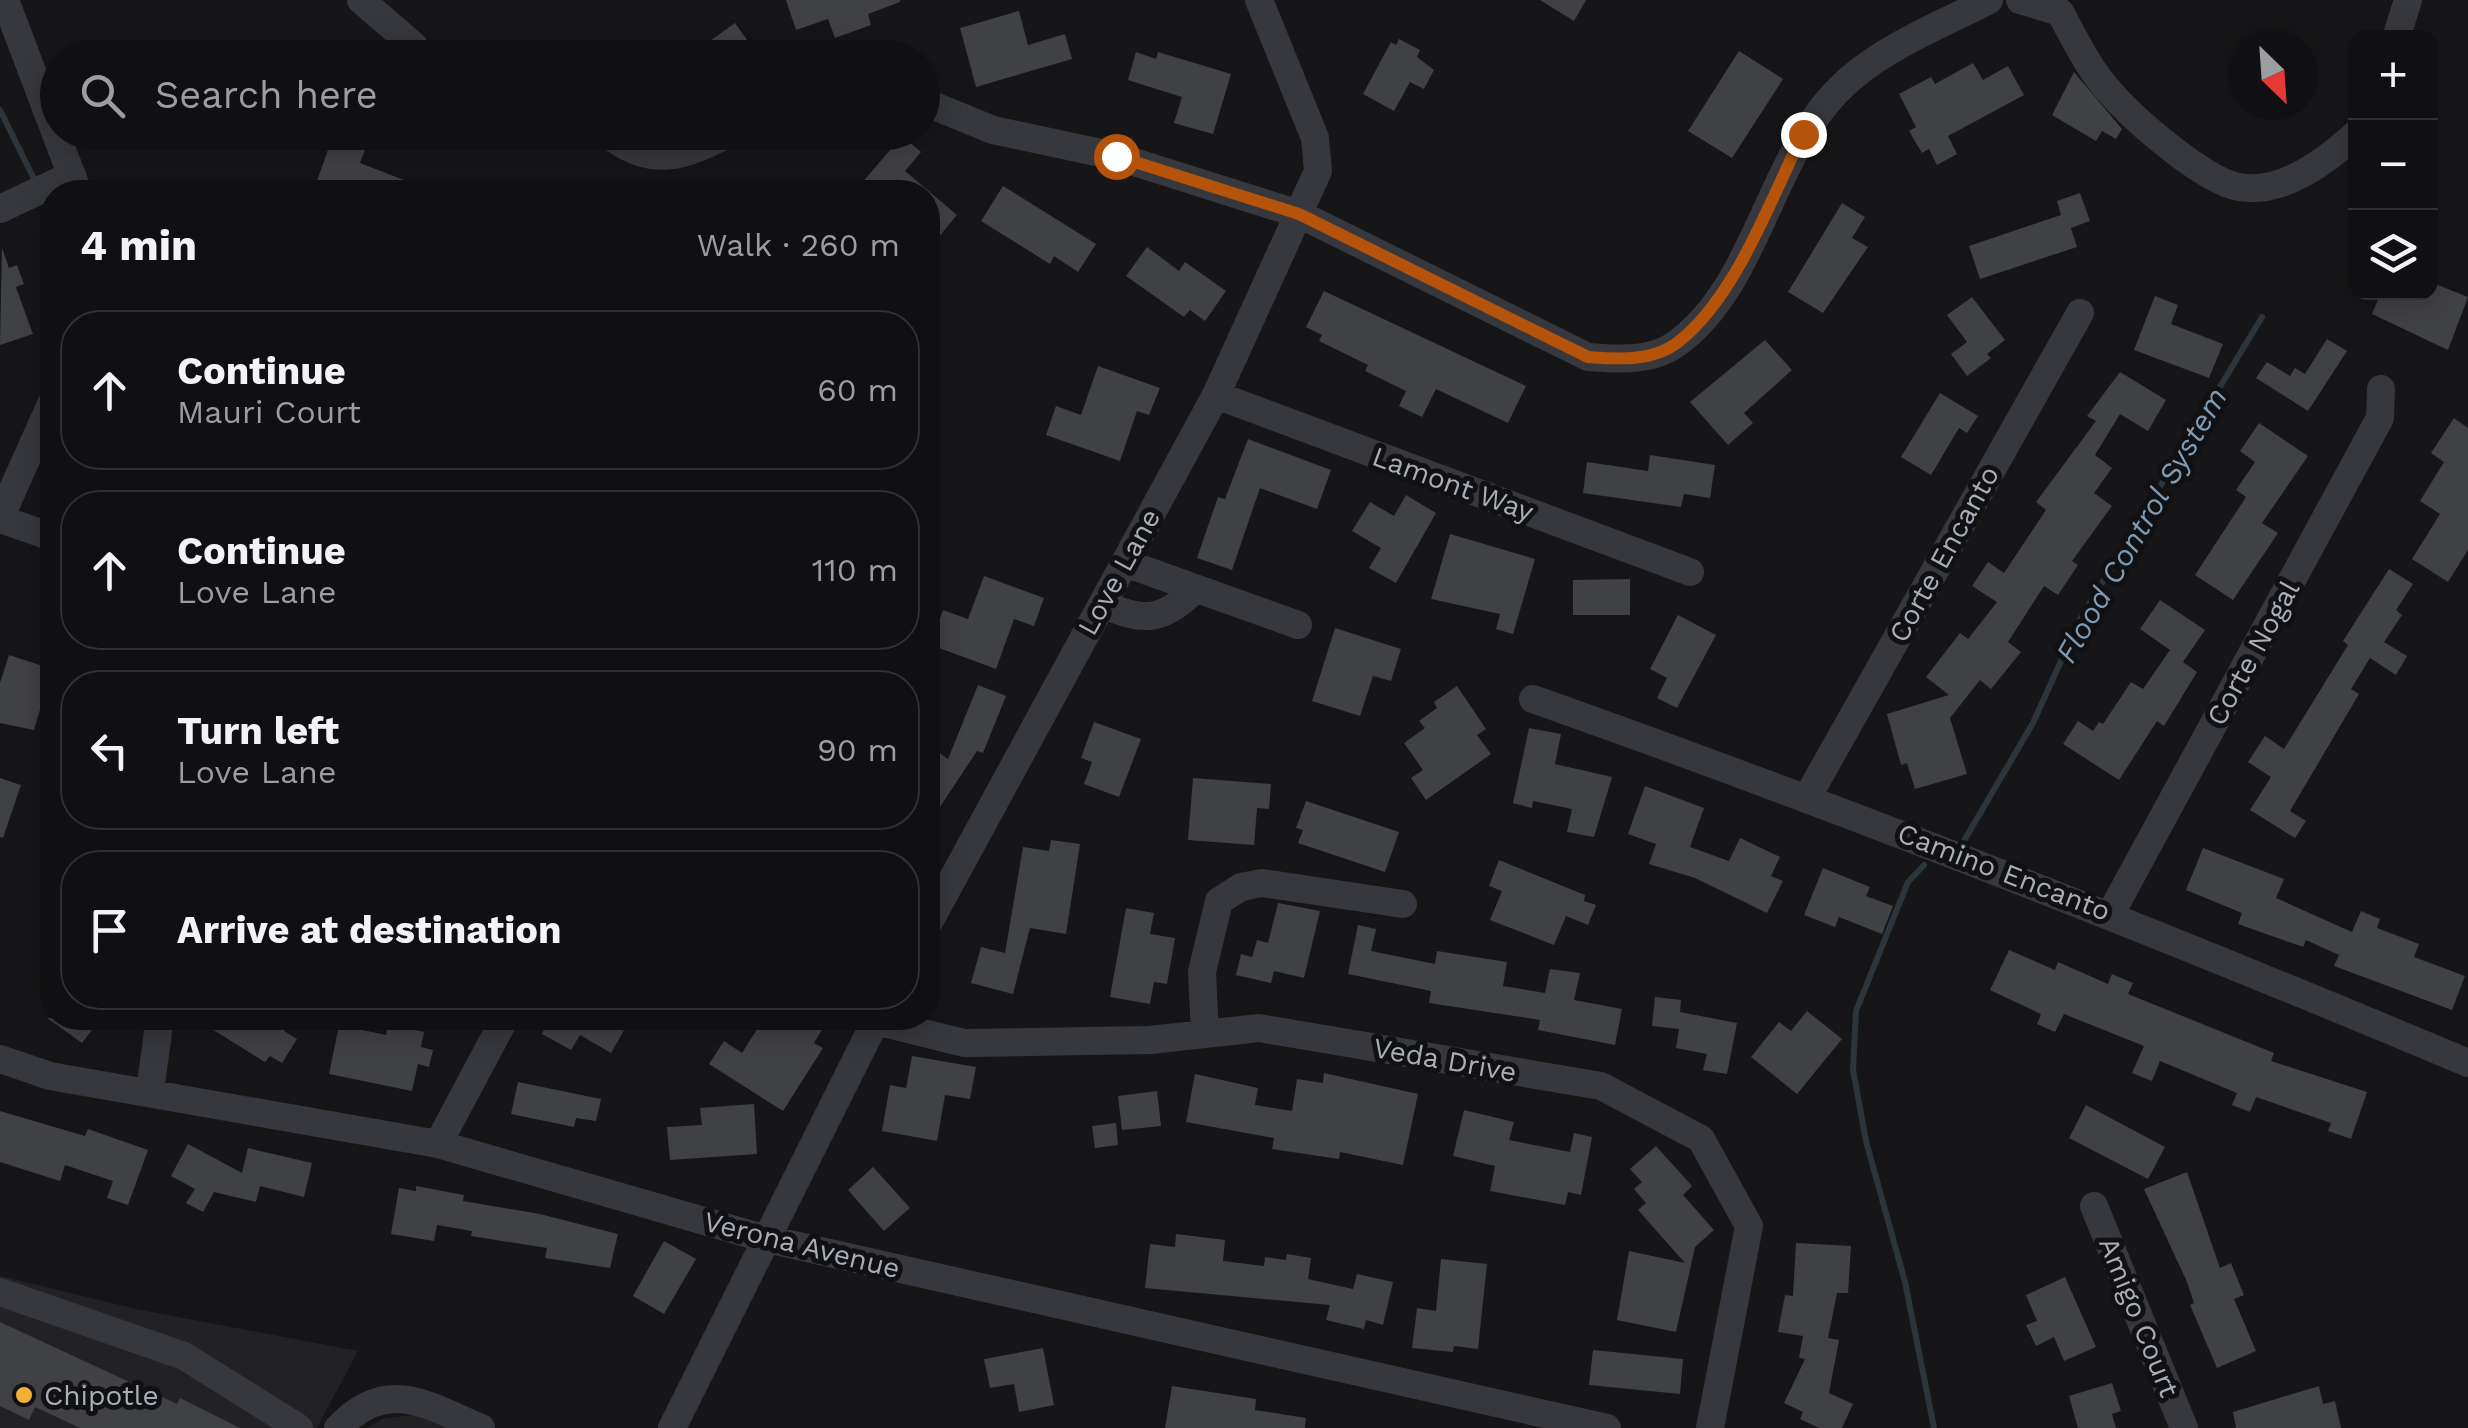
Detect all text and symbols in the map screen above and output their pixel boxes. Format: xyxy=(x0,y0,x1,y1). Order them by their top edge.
north arrow xyxy=(2228,30,2318,120)
map controls xyxy=(2348,30,2438,300)
button: + xyxy=(2348,30,2438,120)
search box xyxy=(40,40,940,150)
icon: search xyxy=(75,68,130,123)
text: Search here xyxy=(155,73,378,117)
route end xyxy=(1781,112,1827,158)
button: − xyxy=(2348,120,2438,210)
route start xyxy=(1094,134,1140,180)
button: layers xyxy=(2348,210,2438,300)
text: 4 min xyxy=(80,221,197,270)
text: Walk · 260 m xyxy=(697,226,900,264)
text: Continue xyxy=(177,349,346,393)
icon: ahead xyxy=(82,363,137,418)
text: 60 m xyxy=(817,371,898,409)
water label: Flood Control System xyxy=(2048,381,2234,669)
text: Mauri Court xyxy=(177,393,361,431)
street label: Lamont Way xyxy=(1368,440,1539,529)
street label: Corte Encanto xyxy=(1882,460,2006,648)
street label: Love Lane xyxy=(1071,503,1167,641)
text: Continue xyxy=(177,529,346,573)
icon: ahead xyxy=(82,543,137,598)
text: 110 m xyxy=(812,551,898,589)
text: Love Lane xyxy=(177,573,336,611)
street label: Corte Nogal xyxy=(2200,574,2307,731)
text: Turn left xyxy=(177,709,339,753)
icon: left xyxy=(82,723,137,778)
text: 90 m xyxy=(817,731,898,769)
text: Love Lane xyxy=(177,753,336,791)
street label: Camino Encanto xyxy=(1893,816,2115,928)
icon: arrive xyxy=(82,903,137,958)
text: Arrive at destination xyxy=(177,908,562,952)
street label: Veda Drive xyxy=(1371,1031,1519,1089)
street label: Verona Avenue xyxy=(701,1205,903,1285)
street label: Amigo Court xyxy=(2092,1232,2186,1402)
place label: Chipotle xyxy=(44,1379,159,1412)
marker: Chipotle xyxy=(13,1384,35,1406)

